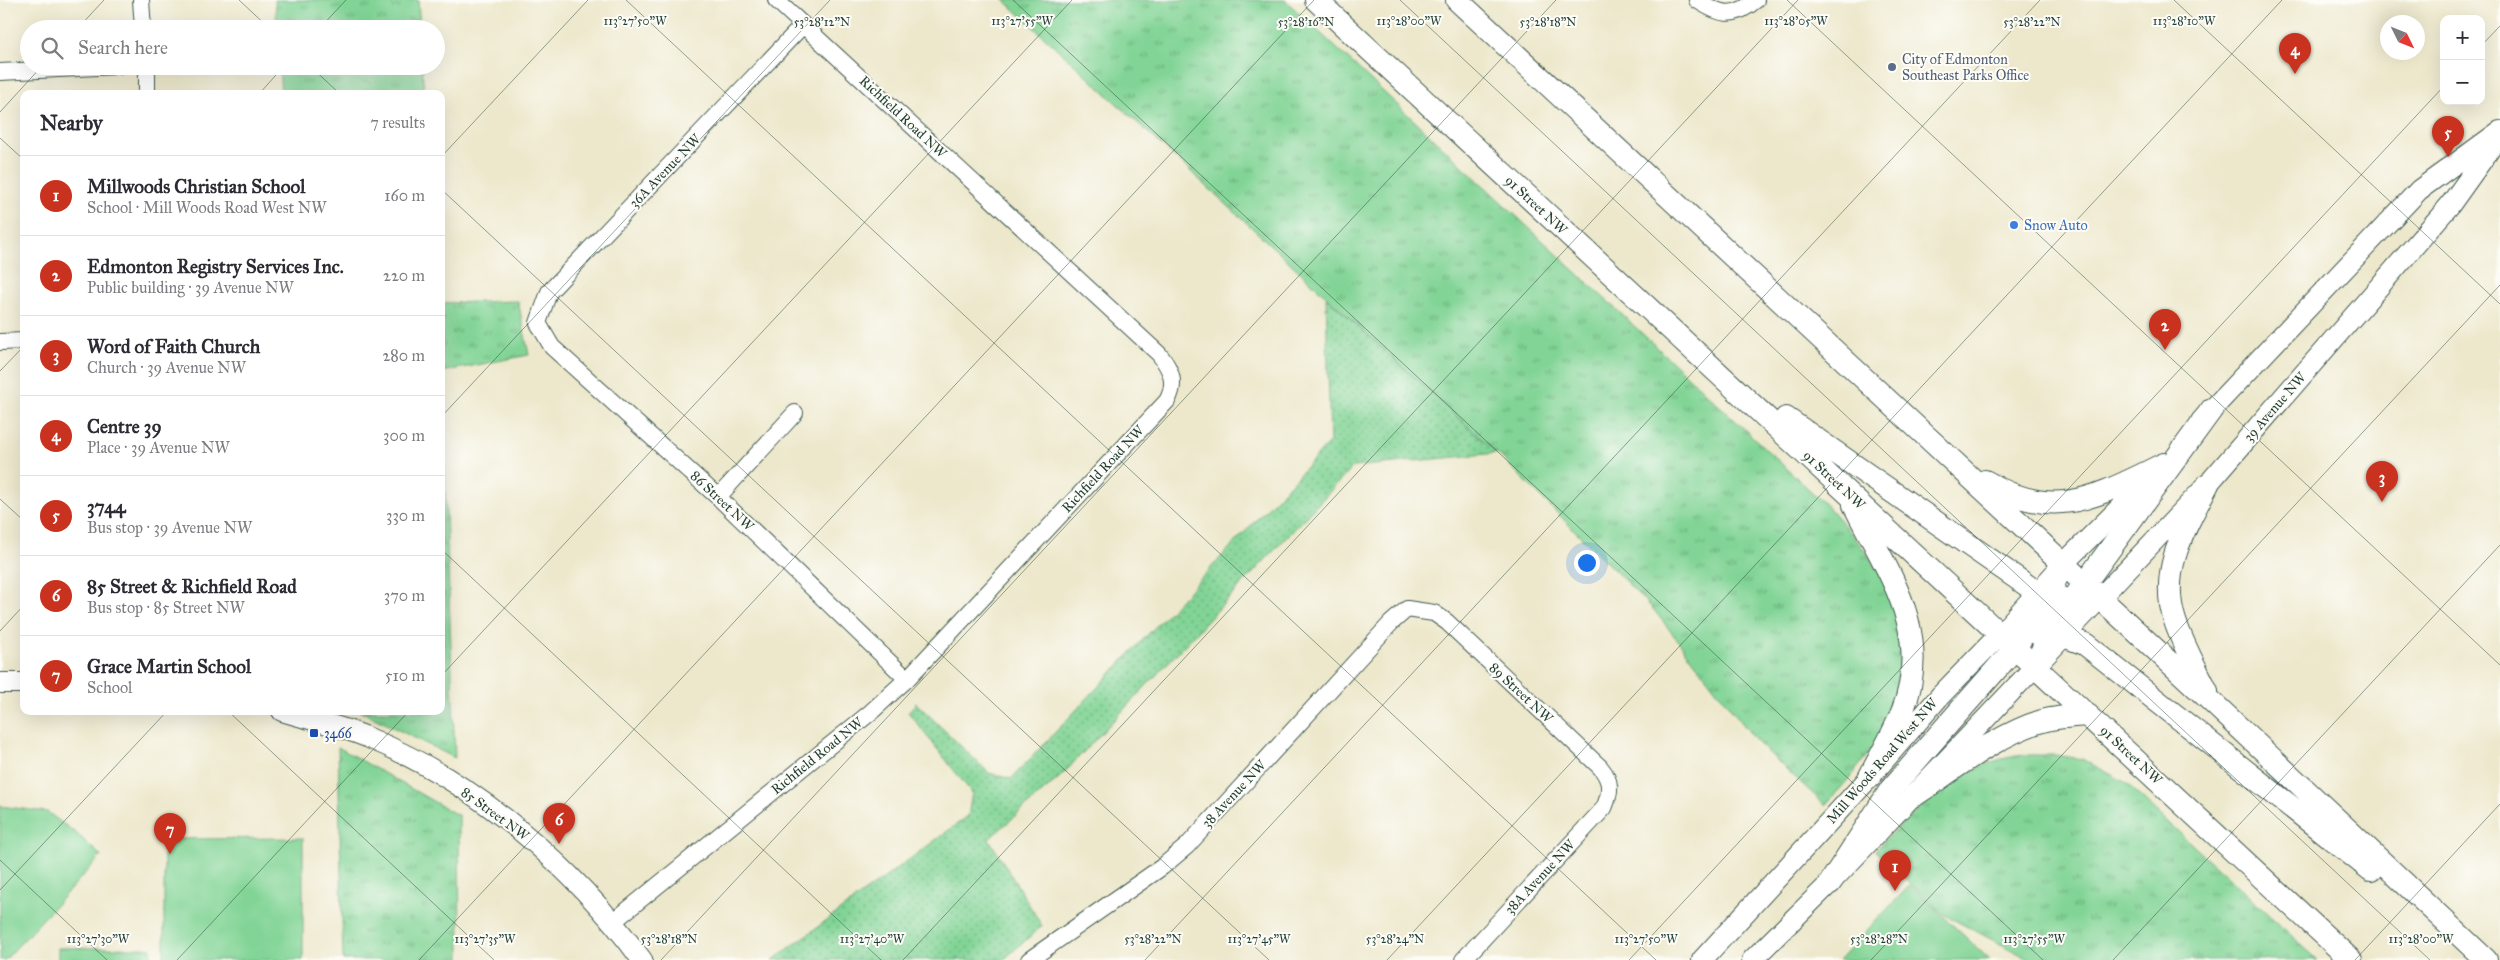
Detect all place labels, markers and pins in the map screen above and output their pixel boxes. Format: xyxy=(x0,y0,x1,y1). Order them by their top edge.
pin: 4 xyxy=(2279,33,2311,74)
place label: City of Edmonton Southeast Parks Office xyxy=(1902,51,2029,84)
marker: City of Edmonton Southeast Parks Office xyxy=(1886,61,1898,73)
pin: 5 xyxy=(2432,116,2464,157)
place label: Snow Auto xyxy=(2024,217,2088,234)
marker: Snow Auto xyxy=(2008,219,2020,231)
pin: 2 xyxy=(2149,309,2181,350)
pin: 3 xyxy=(2366,461,2398,502)
place label: 3466 xyxy=(324,725,353,742)
marker: 3466 xyxy=(308,727,320,739)
pin: 6 xyxy=(543,803,575,844)
pin: 7 xyxy=(154,813,186,854)
pin: 1 xyxy=(1879,850,1911,891)

